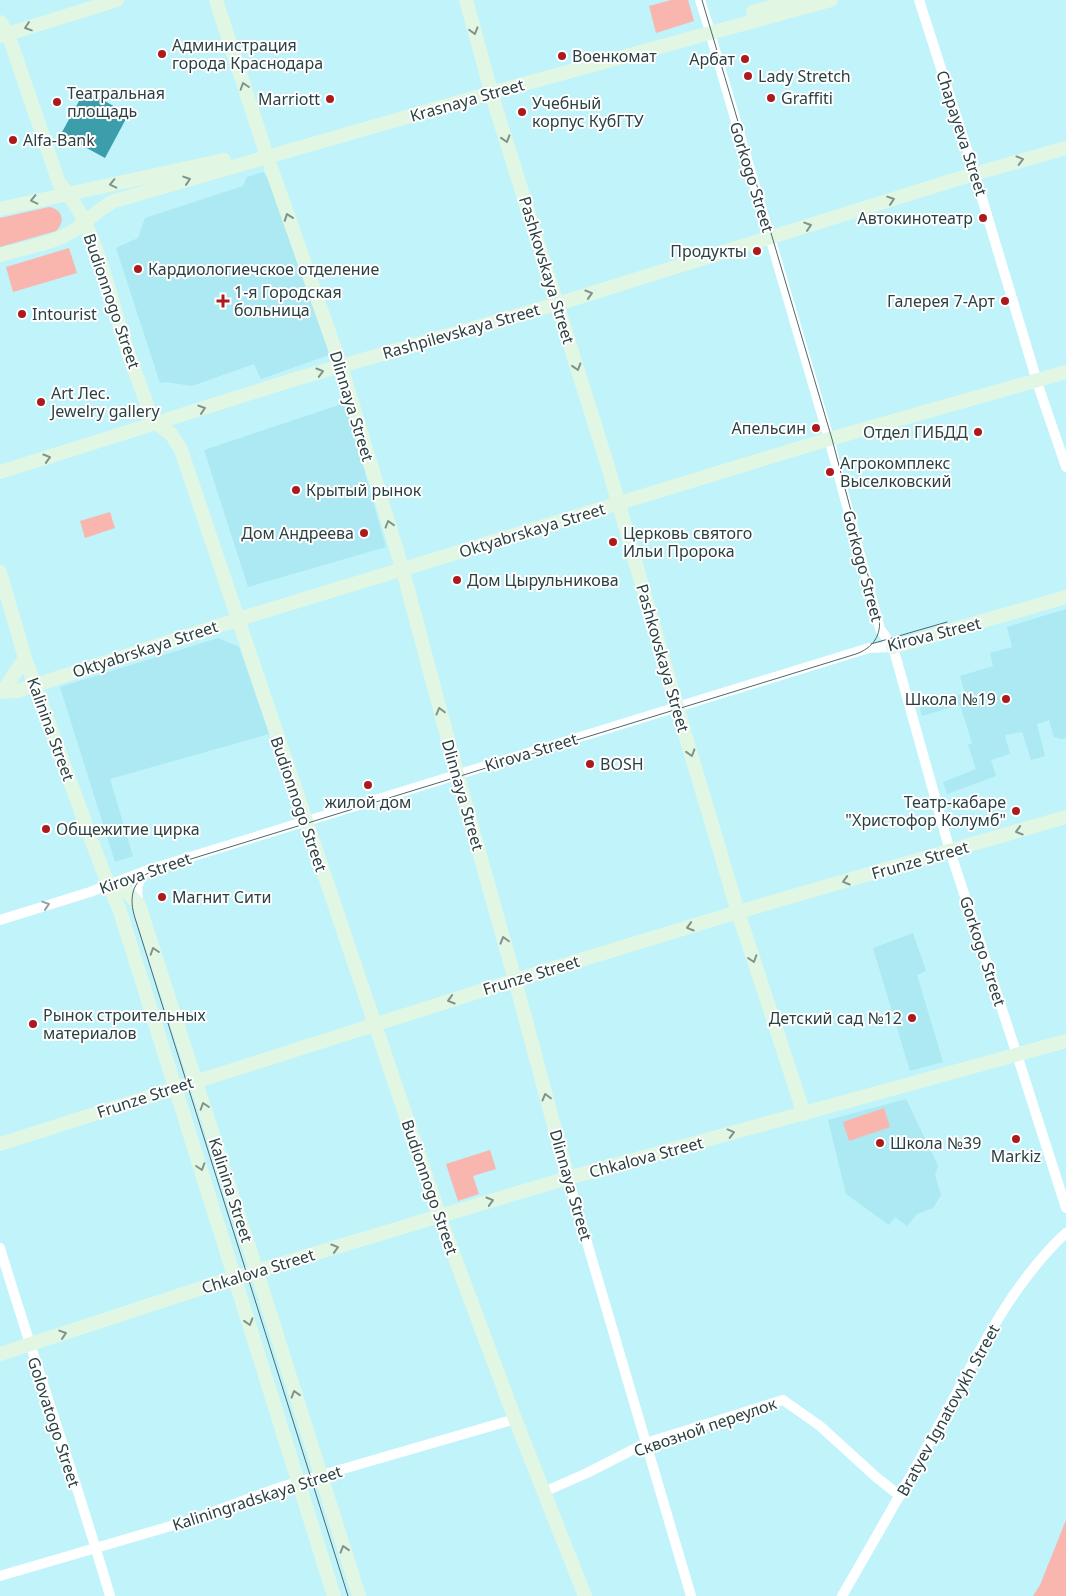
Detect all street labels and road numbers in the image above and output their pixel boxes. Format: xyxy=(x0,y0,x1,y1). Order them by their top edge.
street label: Chapayeva Street xyxy=(931,67,993,199)
street label: Krasnaya Street xyxy=(407,73,527,127)
street label: Gorkogo Street xyxy=(725,119,779,235)
street label: Pashkovskaya Street xyxy=(514,193,580,347)
street label: Budionnogo Street xyxy=(79,230,146,372)
street label: Rashpilevskaya Street xyxy=(380,298,542,364)
street label: Dlinnaya Street xyxy=(325,348,379,464)
street label: Oktyabrskaya Street xyxy=(456,497,608,563)
street label: Gorkogo Street xyxy=(838,508,889,624)
street label: Pashkovskaya Street xyxy=(631,581,695,735)
street label: Kirova Street xyxy=(885,612,983,656)
street label: Oktyabrskaya Street xyxy=(70,615,221,683)
street label: Kalinina Street xyxy=(22,674,80,784)
street label: Kirova Street xyxy=(482,727,580,776)
street label: Budionnogo Street xyxy=(266,733,333,875)
street label: Dlinnaya Street xyxy=(437,737,489,853)
street label: Frunze Street xyxy=(869,836,971,884)
street label: Kirova Street xyxy=(96,847,194,899)
street label: Gorkogo Street xyxy=(955,893,1011,1009)
street label: Frunze Street xyxy=(480,950,582,1000)
street label: Frunze Street xyxy=(94,1071,196,1123)
street label: Budionnogo Street xyxy=(397,1116,464,1258)
street label: Dlinnaya Street xyxy=(545,1127,597,1243)
street label: Chkalova Street xyxy=(587,1131,706,1183)
street label: Kalinina Street xyxy=(204,1135,258,1245)
street label: Chkalova Street xyxy=(199,1243,317,1299)
street label: Bratyev Ignatovykh Street xyxy=(891,1320,1005,1500)
street label: Golovatogo Street xyxy=(23,1354,86,1490)
street label: Сквозной переулок xyxy=(631,1392,780,1462)
street label: Kaliningradskaya Street xyxy=(169,1460,345,1536)

